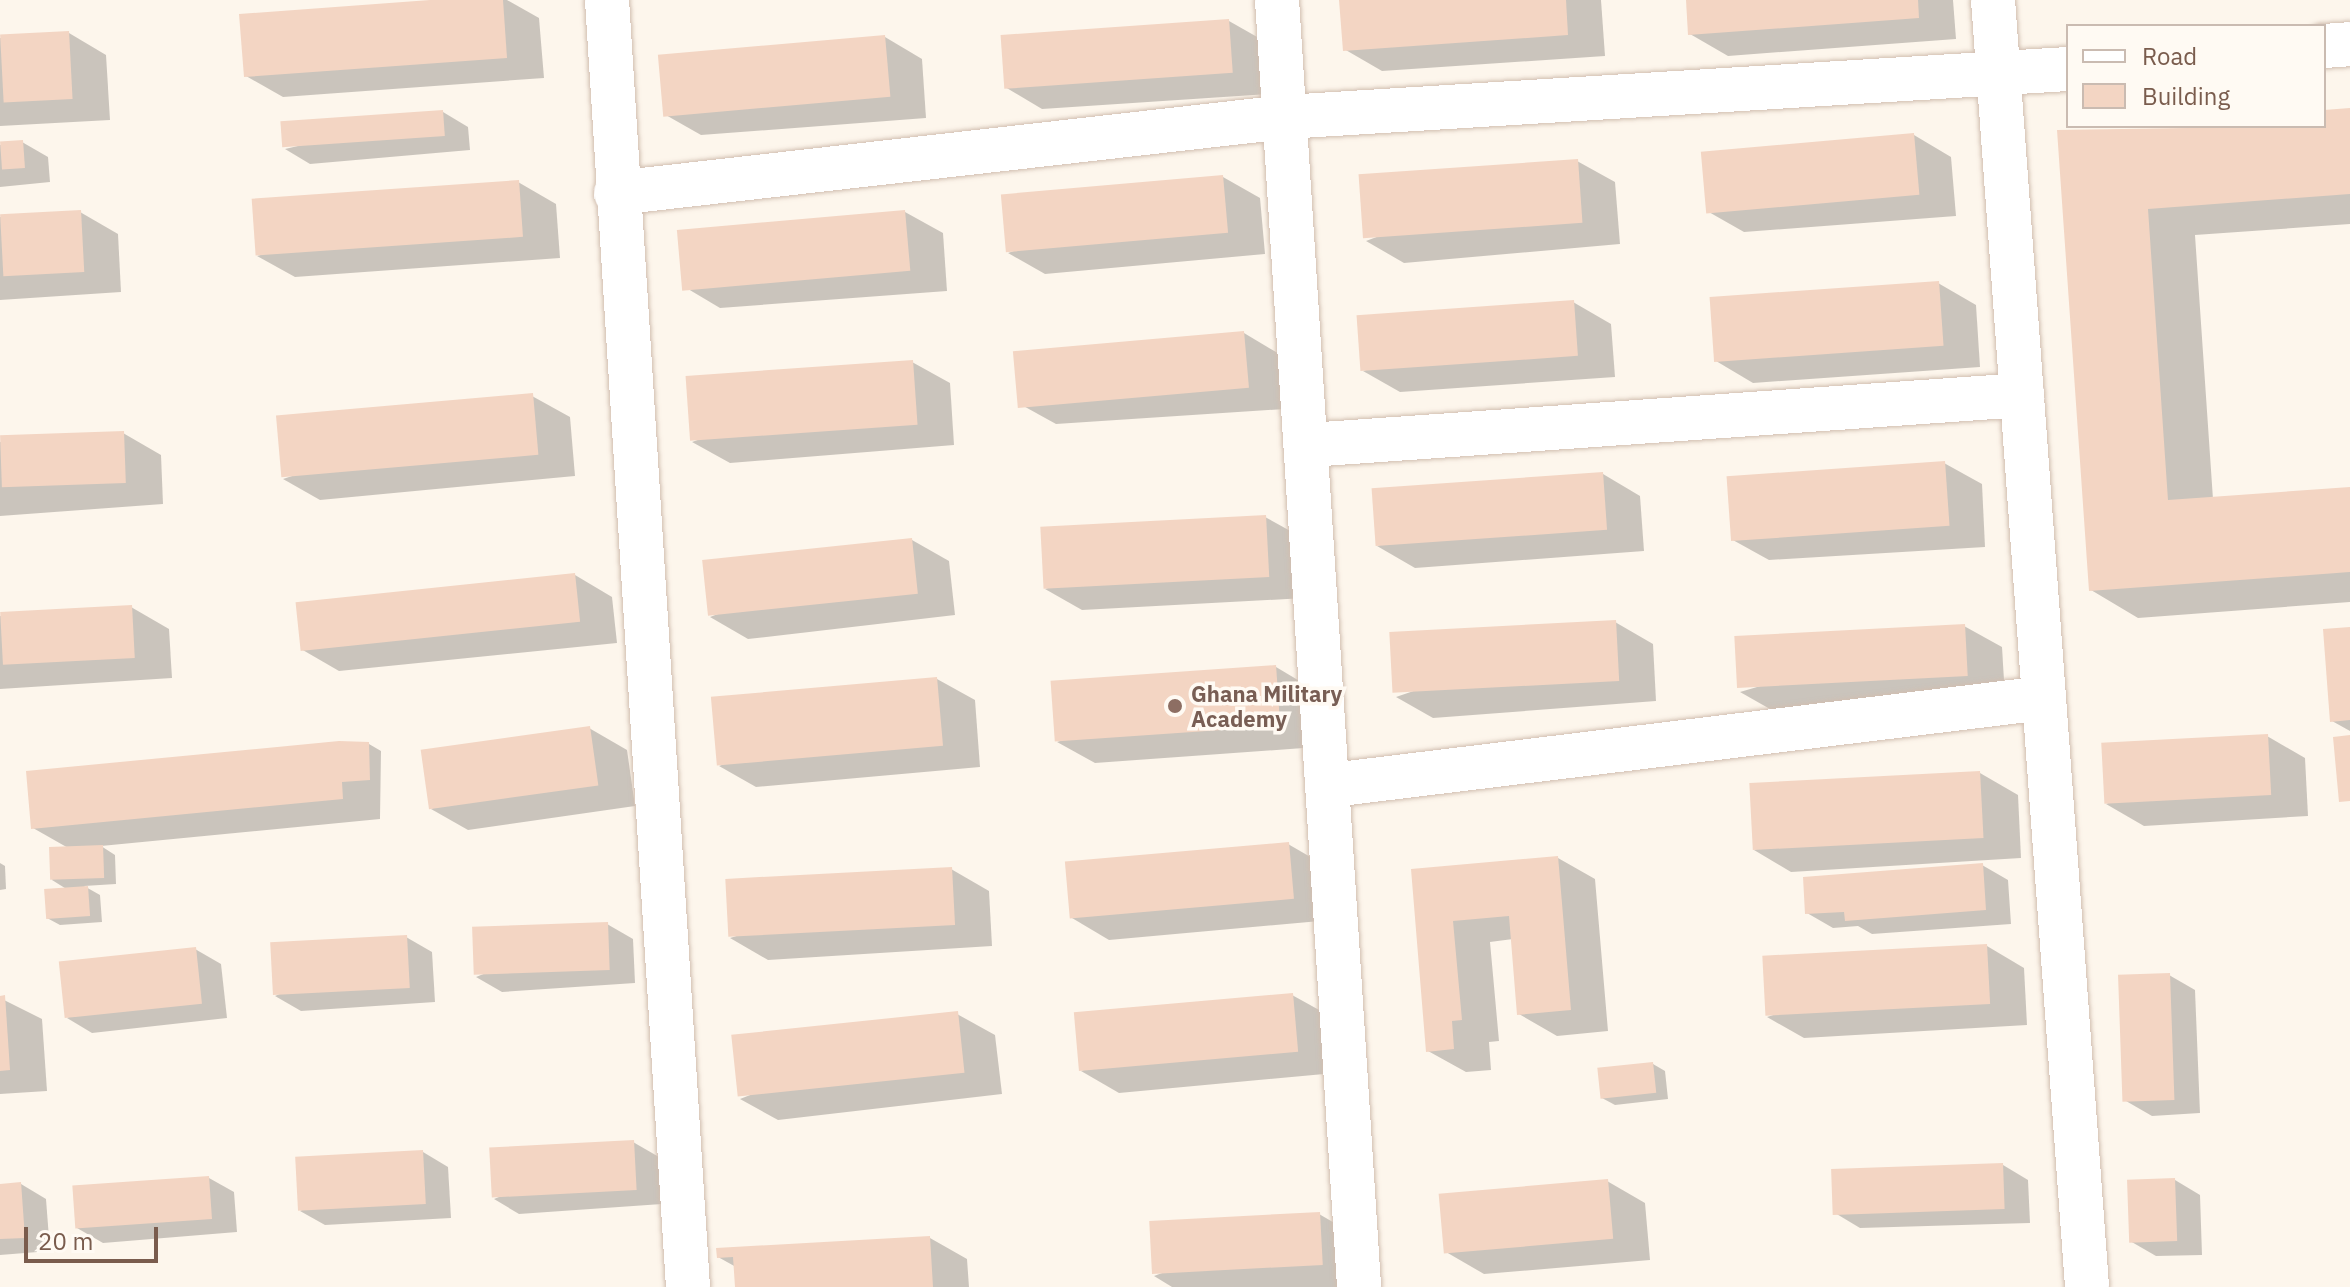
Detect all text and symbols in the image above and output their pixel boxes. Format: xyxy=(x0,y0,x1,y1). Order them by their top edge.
legend xyxy=(2066,24,2326,128)
text: Road xyxy=(2142,40,2197,72)
text: Building xyxy=(2142,80,2230,112)
place label: Ghana Military Academy xyxy=(1191,680,1342,732)
marker: Ghana Military Academy xyxy=(1166,697,1184,715)
scale bar xyxy=(28,1211,162,1261)
text: 20 m xyxy=(38,1225,93,1257)

